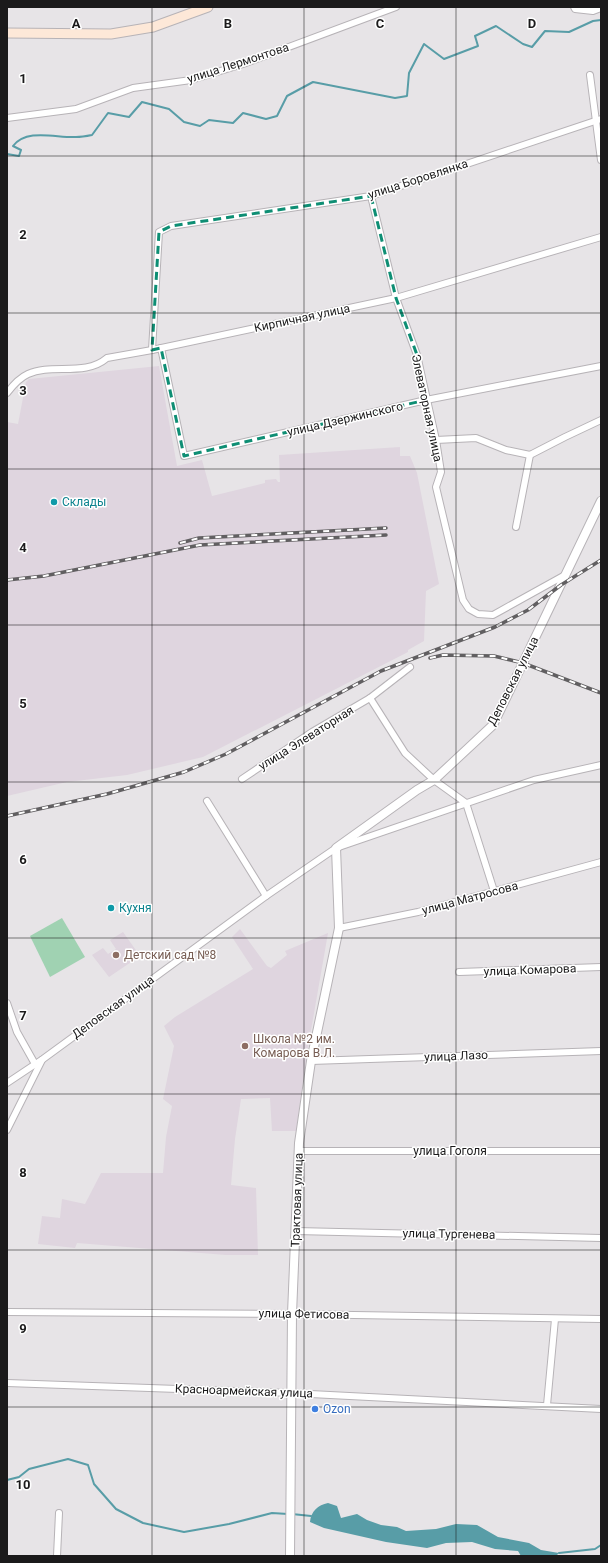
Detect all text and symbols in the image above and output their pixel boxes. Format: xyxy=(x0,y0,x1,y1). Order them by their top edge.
text: A xyxy=(72,16,81,31)
text: B xyxy=(224,16,232,31)
text: C xyxy=(376,16,385,31)
text: D xyxy=(528,16,536,31)
street label: улица Лермонтова xyxy=(185,40,291,86)
text: 1 xyxy=(19,71,27,86)
street label: улица Боровлянка xyxy=(366,156,470,202)
text: 2 xyxy=(19,227,27,242)
street label: Кирпичная улица xyxy=(253,301,351,335)
street label: Элеваторная улица xyxy=(409,353,445,463)
text: 3 xyxy=(19,383,27,398)
street label: улица Дзержинского xyxy=(286,399,404,439)
place label: Склады xyxy=(62,495,106,509)
marker: Склады xyxy=(49,497,59,507)
text: 4 xyxy=(19,540,27,555)
street label: Деповская улица xyxy=(485,634,541,728)
text: 5 xyxy=(19,696,27,711)
street label: улица Элеваторная xyxy=(256,703,356,773)
text: 6 xyxy=(19,852,27,867)
street label: улица Матросова xyxy=(421,878,519,918)
place label: Кухня xyxy=(119,901,152,915)
marker: Кухня xyxy=(106,903,116,913)
place label: Детский сад №8 xyxy=(124,948,217,962)
marker: Детский сад №8 xyxy=(111,950,121,960)
street label: улица Комарова xyxy=(483,961,577,979)
street label: Деповская улица xyxy=(69,973,157,1041)
text: 7 xyxy=(19,1008,27,1023)
place label: Школа №2 им. Комарова В.Л. xyxy=(253,1032,335,1060)
marker: Школа №2 им. Комарова В.Л. xyxy=(240,1041,250,1051)
street label: улица Лазо xyxy=(424,1048,488,1064)
street label: улица Гоголя xyxy=(413,1144,487,1158)
street label: Трактовая улица xyxy=(288,1153,306,1247)
text: 8 xyxy=(19,1165,27,1180)
street label: улица Тургенева xyxy=(402,1226,496,1242)
street label: улица Фетисова xyxy=(259,1306,349,1322)
text: 9 xyxy=(19,1321,27,1336)
street label: Красноармейская улица xyxy=(175,1382,313,1400)
place label: Ozon xyxy=(323,1402,351,1416)
marker: Ozon xyxy=(310,1404,320,1414)
text: 10 xyxy=(16,1477,30,1492)

